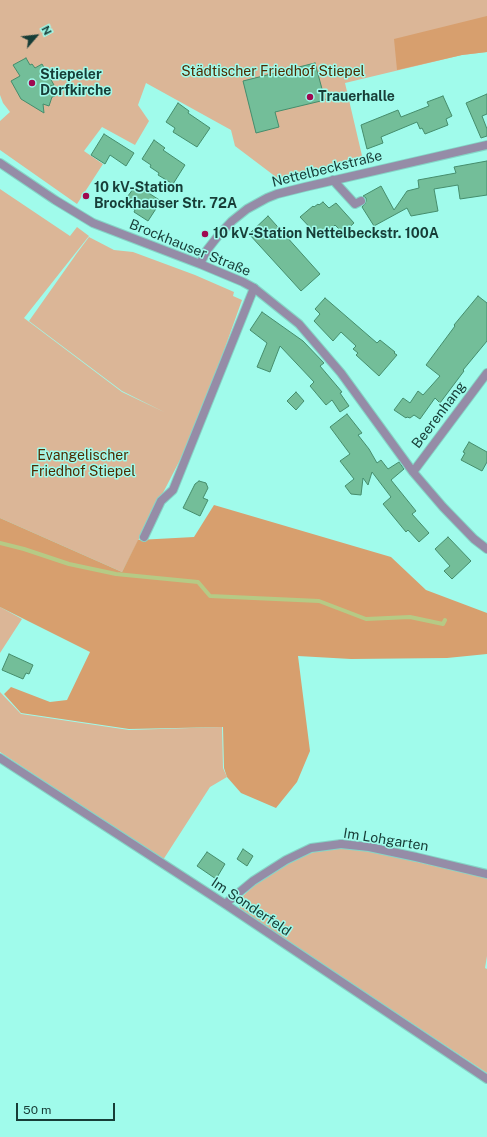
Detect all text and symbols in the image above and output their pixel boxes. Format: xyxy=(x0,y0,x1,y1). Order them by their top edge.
north arrow xyxy=(16,16,56,56)
text: N xyxy=(39,24,54,37)
park label: Städtischer Friedhof Stiepel xyxy=(181,64,365,80)
place label: Stiepeler Dorfkirche xyxy=(40,67,111,100)
marker: Stiepeler Dorfkirche xyxy=(27,78,37,88)
place label: Trauerhalle xyxy=(318,89,395,105)
marker: Trauerhalle xyxy=(305,92,315,102)
street label: Nettelbeckstraße xyxy=(270,147,384,191)
place label: 10 kV-Station Brockhauser Str. 72A xyxy=(94,180,237,212)
marker: 10 kV-Station Brockhauser Str. 72A xyxy=(81,191,91,201)
street label: Brockhauser Straße xyxy=(127,216,253,280)
place label: 10 kV-Station Nettelbeckstr. 100A xyxy=(213,226,439,242)
marker: 10 kV-Station Nettelbeckstr. 100A xyxy=(200,229,210,239)
street label: Beerenhang xyxy=(408,378,470,452)
park label: Evangelischer Friedhof Stiepel xyxy=(31,448,135,480)
street label: Im Lohgarten xyxy=(342,825,430,855)
street label: Im Sonderfeld xyxy=(208,874,294,940)
scale bar xyxy=(18,1095,117,1121)
text: 50 m xyxy=(23,1103,51,1117)

